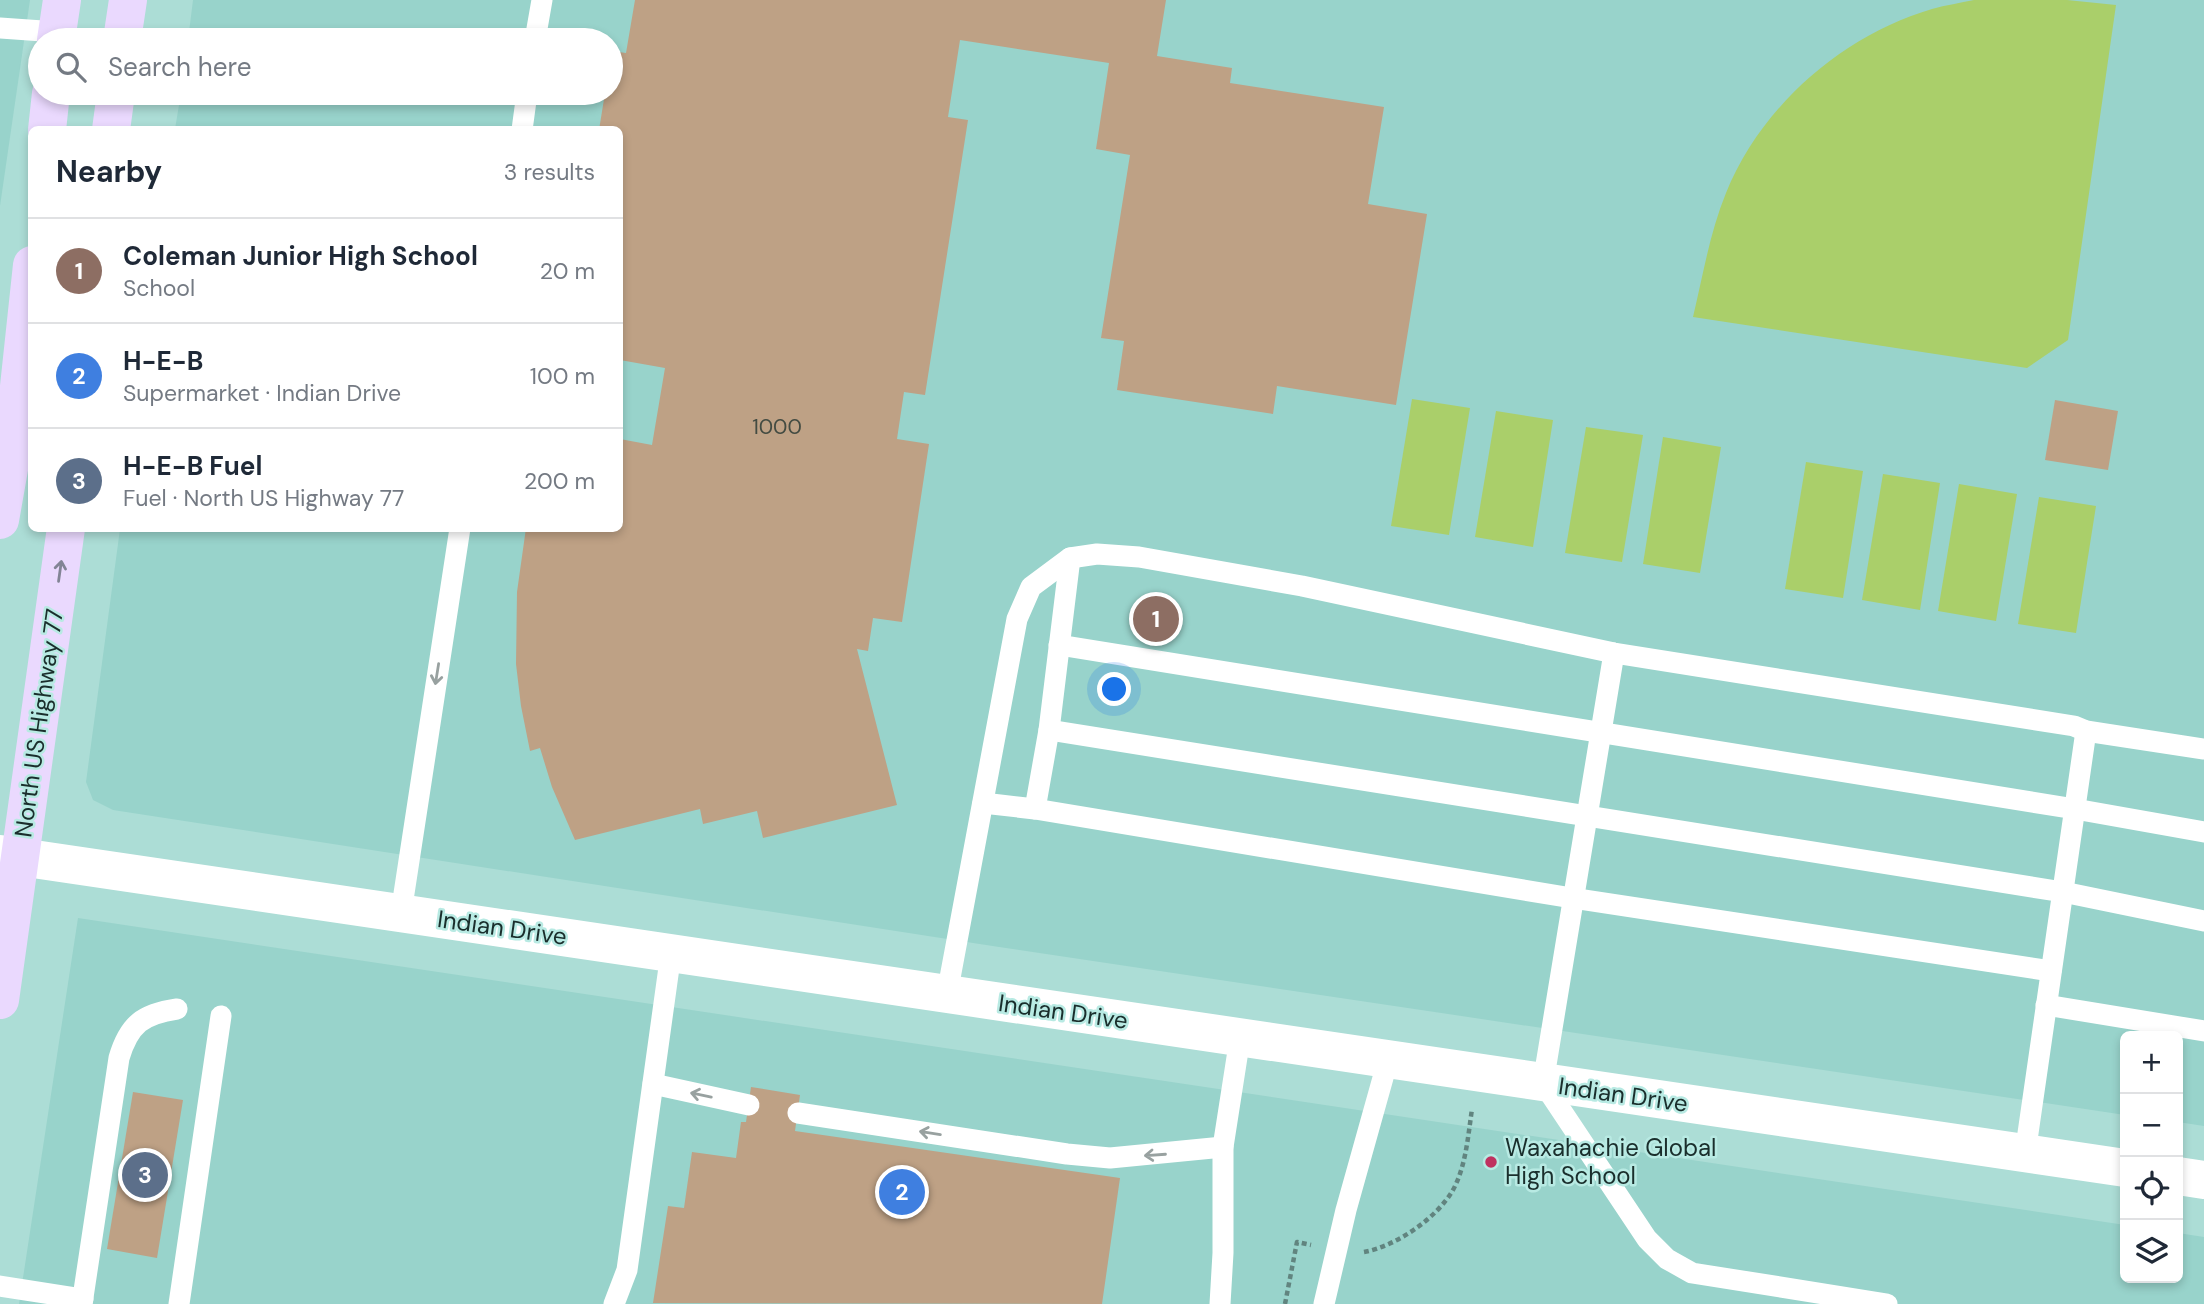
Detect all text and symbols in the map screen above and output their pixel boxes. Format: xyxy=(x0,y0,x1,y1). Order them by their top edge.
search box xyxy=(28,28,623,105)
icon: search xyxy=(52,48,90,86)
text: Search here xyxy=(108,50,251,84)
text: Nearby xyxy=(56,152,162,191)
text: 3 results xyxy=(504,157,595,187)
text: Coleman Junior High School xyxy=(123,239,478,273)
text: 1 xyxy=(75,256,83,286)
text: 20 m xyxy=(540,256,595,286)
text: School xyxy=(123,273,195,303)
text: H-E-B xyxy=(123,344,203,378)
text: 2 xyxy=(72,361,86,391)
text: 100 m xyxy=(530,361,595,391)
text: Supermarket · Indian Drive xyxy=(123,378,401,408)
house number: 1000 xyxy=(752,413,802,441)
text: H-E-B Fuel xyxy=(123,449,262,483)
text: 3 xyxy=(72,466,86,496)
text: 200 m xyxy=(524,466,595,496)
text: Fuel · North US Highway 77 xyxy=(123,483,404,513)
one-way arrow xyxy=(54,560,67,583)
pin: 1 xyxy=(1133,593,1179,645)
street label: North US Highway 77 xyxy=(7,607,70,839)
one-way arrow xyxy=(431,662,444,685)
your location xyxy=(1097,672,1131,706)
street label: Indian Drive xyxy=(435,903,569,952)
street label: Indian Drive xyxy=(996,987,1130,1036)
map controls xyxy=(2120,1031,2183,1283)
button: + xyxy=(2120,1031,2183,1094)
street label: Indian Drive xyxy=(1556,1070,1690,1119)
one-way arrow xyxy=(690,1087,713,1101)
button: − xyxy=(2120,1094,2183,1157)
one-way arrow xyxy=(919,1126,942,1139)
place label: Waxahachie Global High School xyxy=(1505,1132,1716,1191)
pin: 3 xyxy=(122,1149,168,1201)
one-way arrow xyxy=(1145,1149,1167,1162)
marker: Waxahachie Global High School xyxy=(1483,1154,1499,1170)
button: locate xyxy=(2120,1157,2183,1220)
pin: 2 xyxy=(879,1166,925,1218)
button: layers xyxy=(2120,1220,2183,1283)

